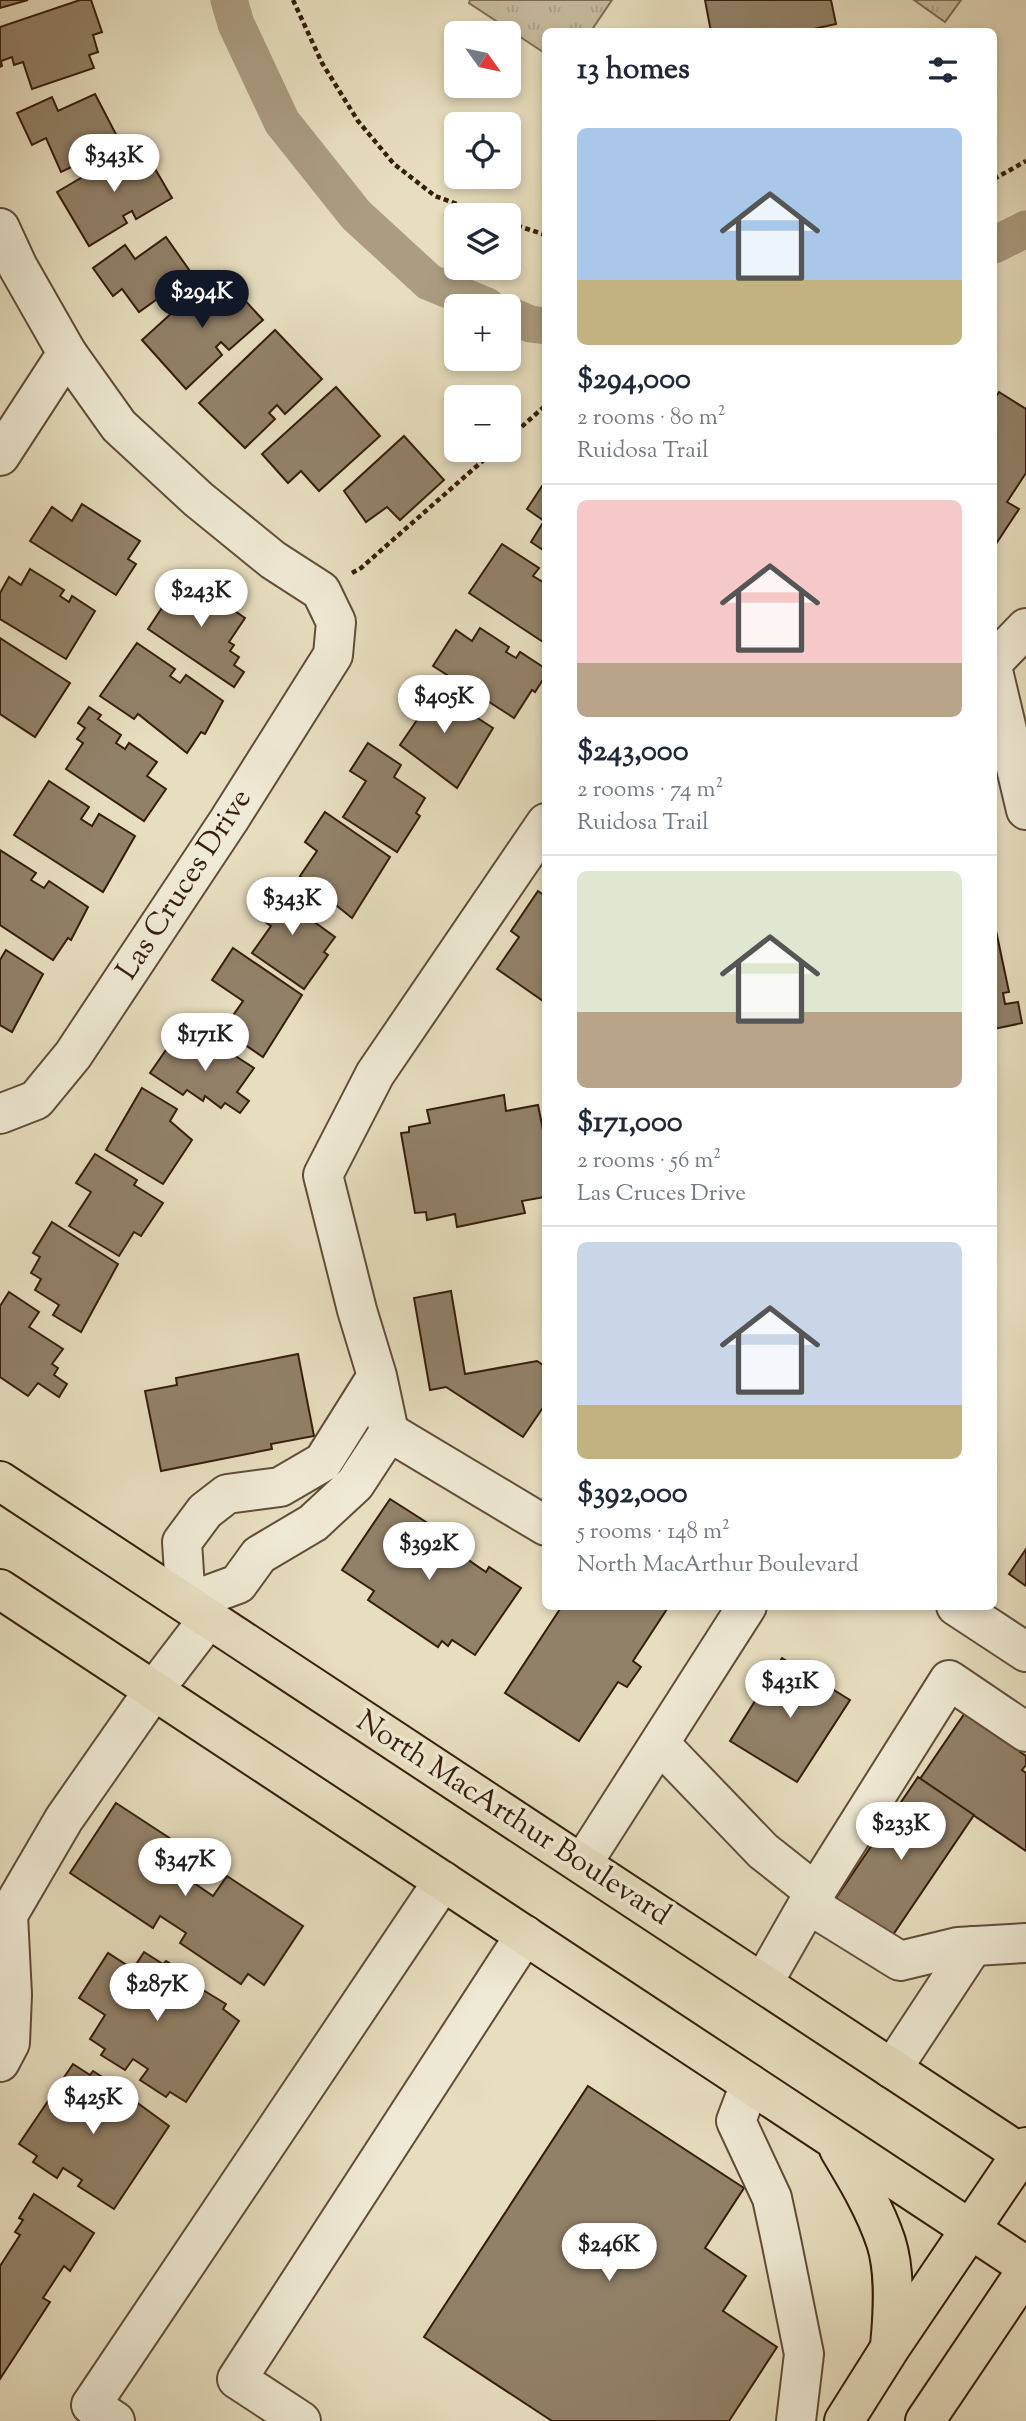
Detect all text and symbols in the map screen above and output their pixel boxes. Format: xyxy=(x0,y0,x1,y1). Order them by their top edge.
north arrow xyxy=(444,21,522,98)
map controls xyxy=(444,21,521,462)
text: 13 homes xyxy=(577,49,690,92)
icon: filters xyxy=(924,51,962,89)
button: locate xyxy=(444,112,521,189)
pin: $343K xyxy=(65,134,163,194)
text: $343K xyxy=(84,140,144,173)
icon: home xyxy=(707,173,833,299)
button: layers xyxy=(444,203,521,280)
pin: $294K xyxy=(153,270,251,330)
text: $294K xyxy=(171,276,233,309)
button: + xyxy=(444,294,521,371)
text: $294,000 xyxy=(577,359,691,402)
button: − xyxy=(444,385,521,462)
text: 2 rooms · 80 m² xyxy=(577,402,725,435)
text: Ruidosa Trail xyxy=(577,435,709,468)
icon: home xyxy=(707,545,833,671)
pin: $243K xyxy=(152,570,250,629)
text: $243K xyxy=(171,575,231,608)
pin: $405K xyxy=(395,676,493,735)
text: $405K xyxy=(414,681,474,714)
text: $243,000 xyxy=(577,731,689,774)
text: 2 rooms · 74 m² xyxy=(577,774,723,807)
street label: Las Cruces Drive xyxy=(107,781,263,989)
text: Ruidosa Trail xyxy=(577,807,709,840)
pin: $343K xyxy=(243,878,341,937)
text: $343K xyxy=(262,883,322,916)
icon: home xyxy=(707,916,833,1042)
pin: $171K xyxy=(156,1014,254,1073)
text: $171K xyxy=(177,1019,233,1052)
text: $171,000 xyxy=(577,1102,683,1145)
text: 2 rooms · 56 m² xyxy=(577,1145,721,1178)
text: Las Cruces Drive xyxy=(577,1178,746,1211)
icon: home xyxy=(707,1287,833,1413)
text: $392,000 xyxy=(577,1473,688,1516)
text: 5 rooms · 148 m² xyxy=(577,1516,730,1549)
pin: $392K xyxy=(380,1522,478,1582)
text: $392K xyxy=(399,1528,459,1561)
text: North MacArthur Boulevard xyxy=(577,1549,859,1582)
pin: $431K xyxy=(741,1660,839,1720)
text: $431K xyxy=(761,1666,819,1699)
street label: North MacArthur Boulevard xyxy=(347,1701,679,1937)
pin: $233K xyxy=(852,1802,950,1862)
text: $233K xyxy=(872,1808,930,1841)
pin: $347K xyxy=(136,1839,234,1898)
text: $347K xyxy=(154,1844,216,1877)
pin: $287K xyxy=(108,1964,206,2023)
text: $287K xyxy=(126,1969,188,2002)
pin: $425K xyxy=(44,2076,142,2136)
text: $425K xyxy=(63,2082,123,2115)
pin: $246K xyxy=(560,2224,658,2283)
text: $246K xyxy=(578,2229,640,2262)

